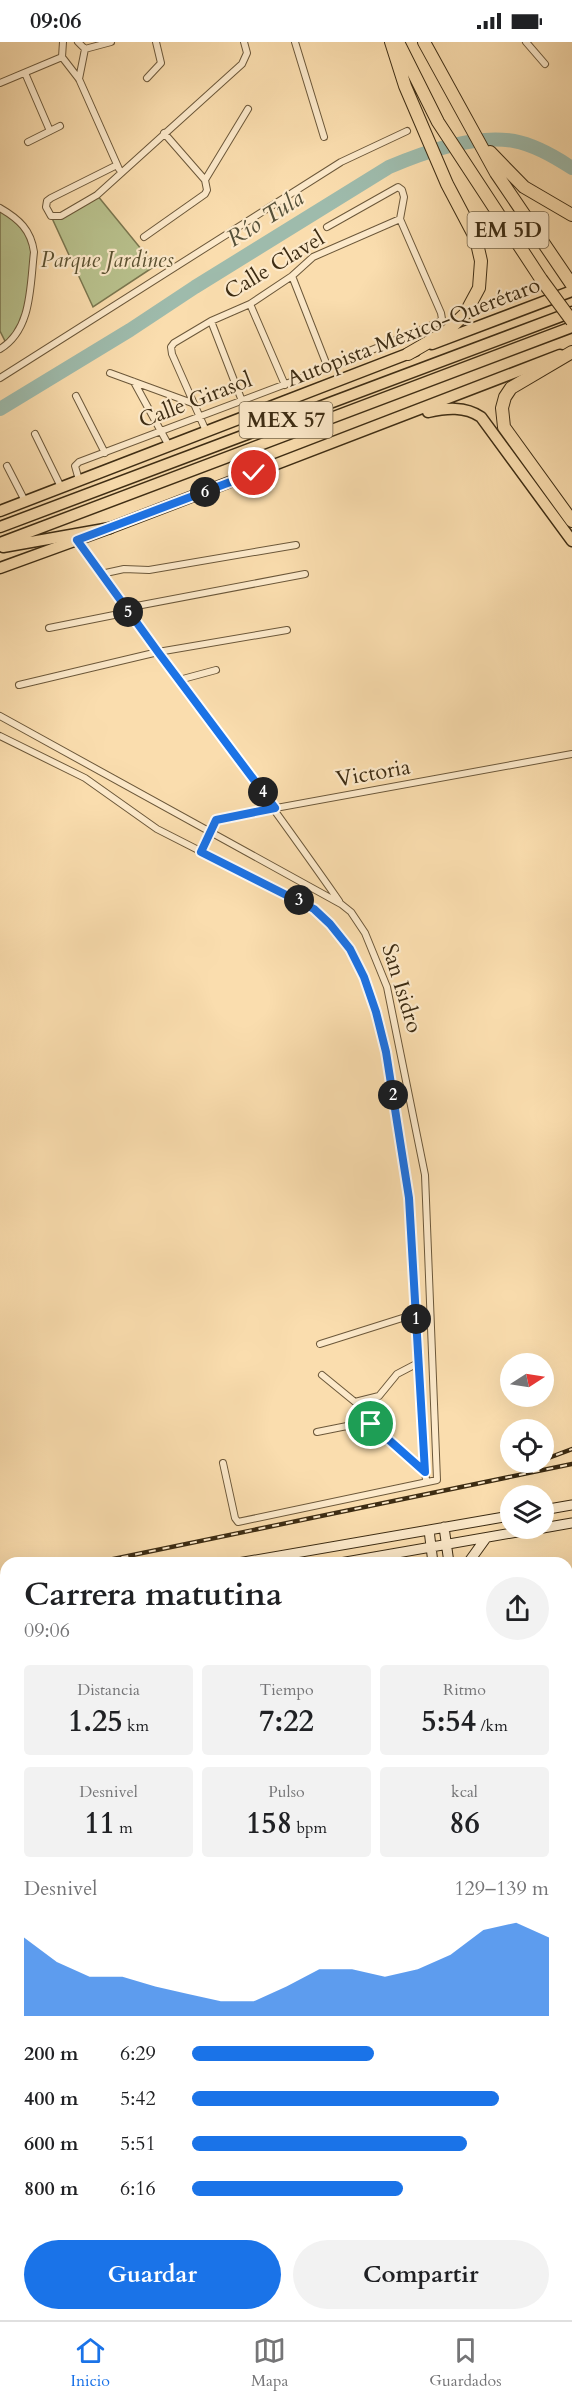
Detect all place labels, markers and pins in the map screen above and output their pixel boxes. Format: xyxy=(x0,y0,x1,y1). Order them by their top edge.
pin xyxy=(228,447,279,498)
pin: 6 xyxy=(190,477,220,507)
pin: 5 xyxy=(113,597,143,627)
pin: 4 xyxy=(248,777,278,807)
pin: 3 xyxy=(284,885,314,915)
pin: 2 xyxy=(378,1080,408,1110)
pin: 1 xyxy=(401,1304,431,1334)
pin xyxy=(345,1398,396,1449)

